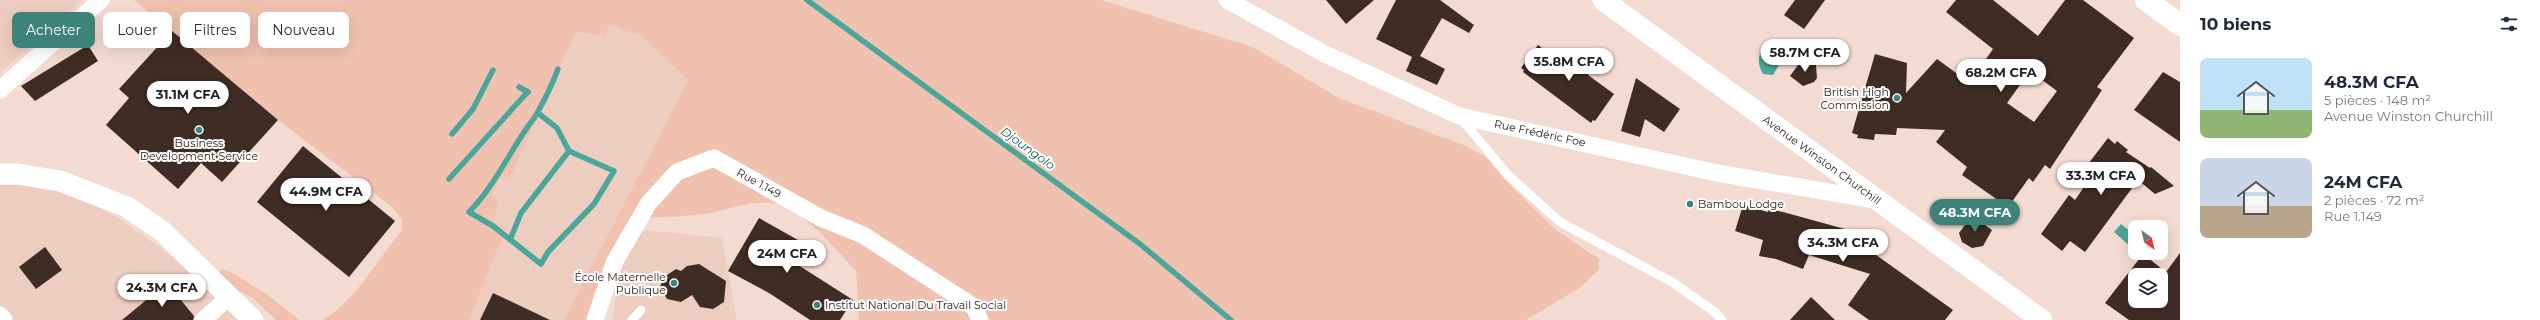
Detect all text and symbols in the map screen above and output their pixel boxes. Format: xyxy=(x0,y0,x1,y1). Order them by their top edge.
chip: Acheter xyxy=(12,12,95,48)
chip: Louer xyxy=(103,12,172,48)
chip: Filtres xyxy=(180,12,250,48)
chip: Nouveau xyxy=(258,12,349,48)
icon: filters xyxy=(2498,13,2520,35)
text: 10 biens xyxy=(2200,14,2271,34)
pin: 58.7M CFA xyxy=(1759,39,1851,73)
text: 58.7M CFA xyxy=(1769,44,1841,60)
pin: 35.8M CFA xyxy=(1523,48,1615,82)
text: 35.8M CFA xyxy=(1534,53,1604,69)
pin: 68.2M CFA xyxy=(1955,59,2047,93)
text: 68.2M CFA xyxy=(1965,64,2037,80)
text: 48.3M CFA xyxy=(2324,72,2419,92)
icon: home xyxy=(2232,74,2280,122)
pin: 31.1M CFA xyxy=(142,81,234,115)
place label: British High Commission xyxy=(1820,85,1889,112)
text: 31.1M CFA xyxy=(156,86,220,102)
text: 5 pièces · 148 m² xyxy=(2324,92,2431,108)
marker: British High Commission xyxy=(1892,93,1902,103)
text: Avenue Winston Churchill xyxy=(2324,108,2493,124)
street label: Avenue Winston Churchill xyxy=(1760,112,1884,208)
street label: Rue Frédéric Foe xyxy=(1493,116,1587,150)
water label: Djoungolo xyxy=(998,123,1058,173)
marker: Business Development Service xyxy=(194,125,204,135)
place label: Business Development Service xyxy=(140,136,258,163)
pin: 33.3M CFA xyxy=(2055,162,2147,196)
street label: Rue 1.149 xyxy=(734,165,784,201)
text: 33.3M CFA xyxy=(2066,167,2136,183)
text: 24M CFA xyxy=(2324,172,2402,192)
icon: home xyxy=(2232,174,2280,222)
pin: 44.9M CFA xyxy=(280,178,372,212)
text: 44.9M CFA xyxy=(289,183,363,199)
text: 2 pièces · 72 m² xyxy=(2324,192,2424,208)
place label: Bambou Lodge xyxy=(1698,197,1784,211)
marker: Bambou Lodge xyxy=(1685,199,1695,209)
pin: 48.3M CFA xyxy=(1929,199,2021,233)
text: 48.3M CFA xyxy=(1939,204,2011,220)
text: Rue 1.149 xyxy=(2324,208,2382,224)
north arrow xyxy=(2128,220,2168,260)
map controls xyxy=(2128,220,2168,308)
pin: 34.3M CFA xyxy=(1797,229,1889,263)
text: 34.3M CFA xyxy=(1807,234,1879,250)
pin: 24M CFA xyxy=(750,240,824,274)
text: 24M CFA xyxy=(757,245,817,261)
button: layers xyxy=(2128,268,2168,308)
place label: École Maternelle Publique xyxy=(574,270,666,297)
pin: 24.3M CFA xyxy=(116,274,208,308)
marker: École Maternelle Publique xyxy=(669,278,679,288)
text: 24.3M CFA xyxy=(126,279,198,295)
place label: Institut National Du Travail Social xyxy=(825,298,1006,312)
marker: Institut National Du Travail Social xyxy=(812,300,822,310)

